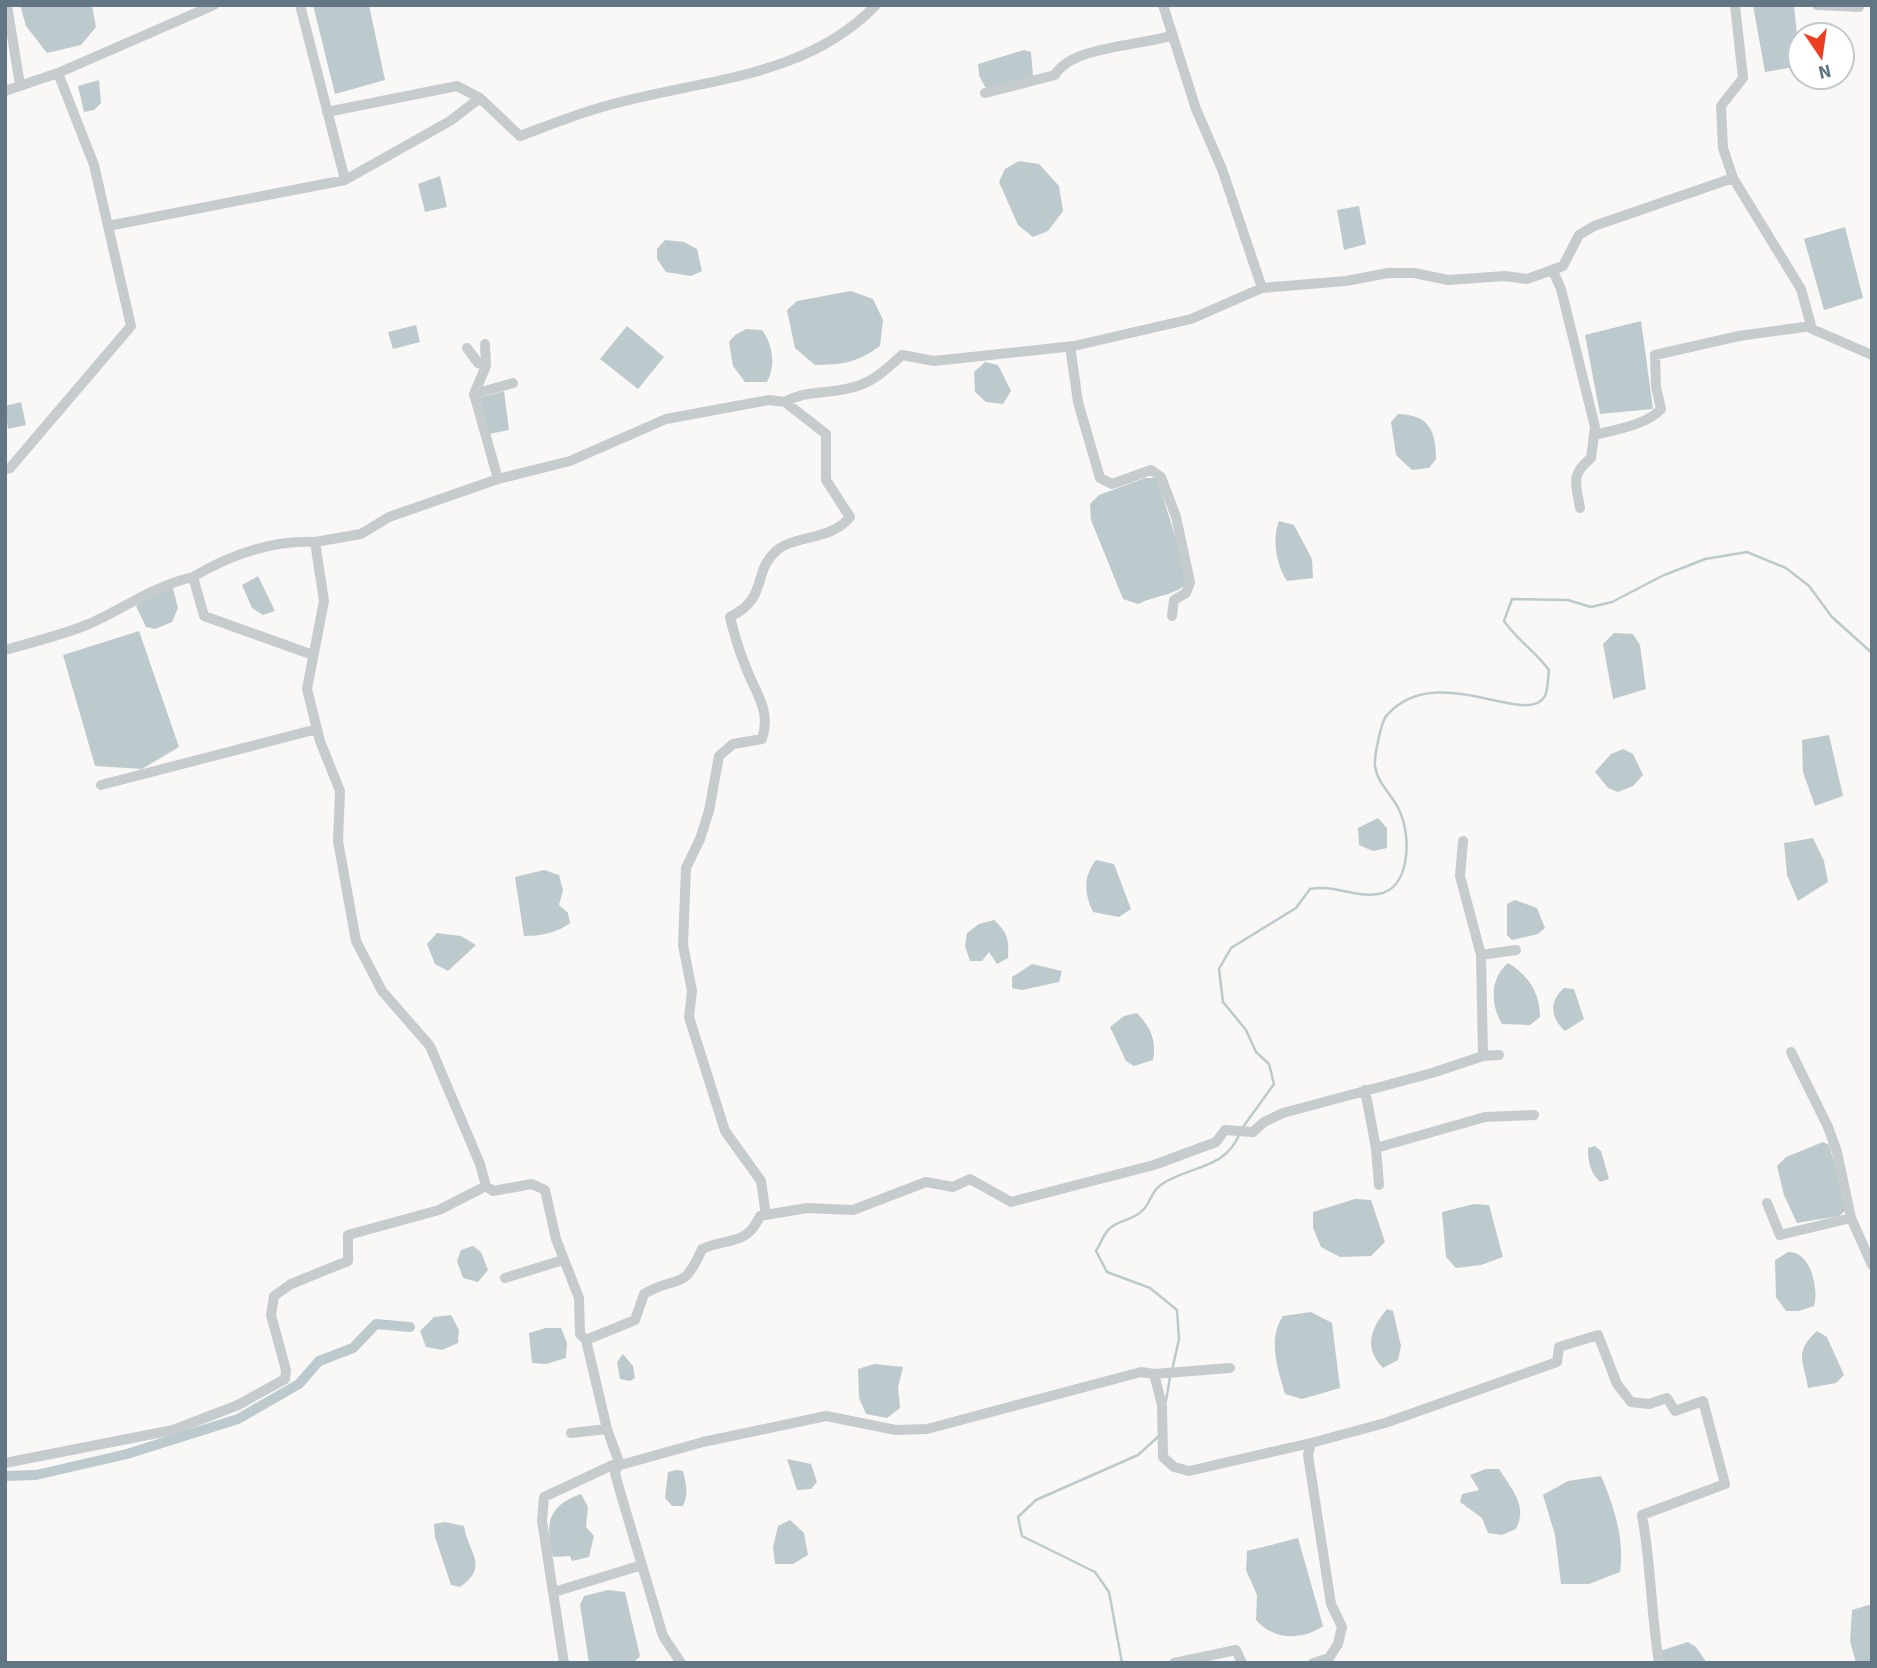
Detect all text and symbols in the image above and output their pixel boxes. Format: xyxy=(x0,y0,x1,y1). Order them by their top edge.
north arrow xyxy=(1786,21,1856,91)
text: N xyxy=(1815,57,1834,86)

